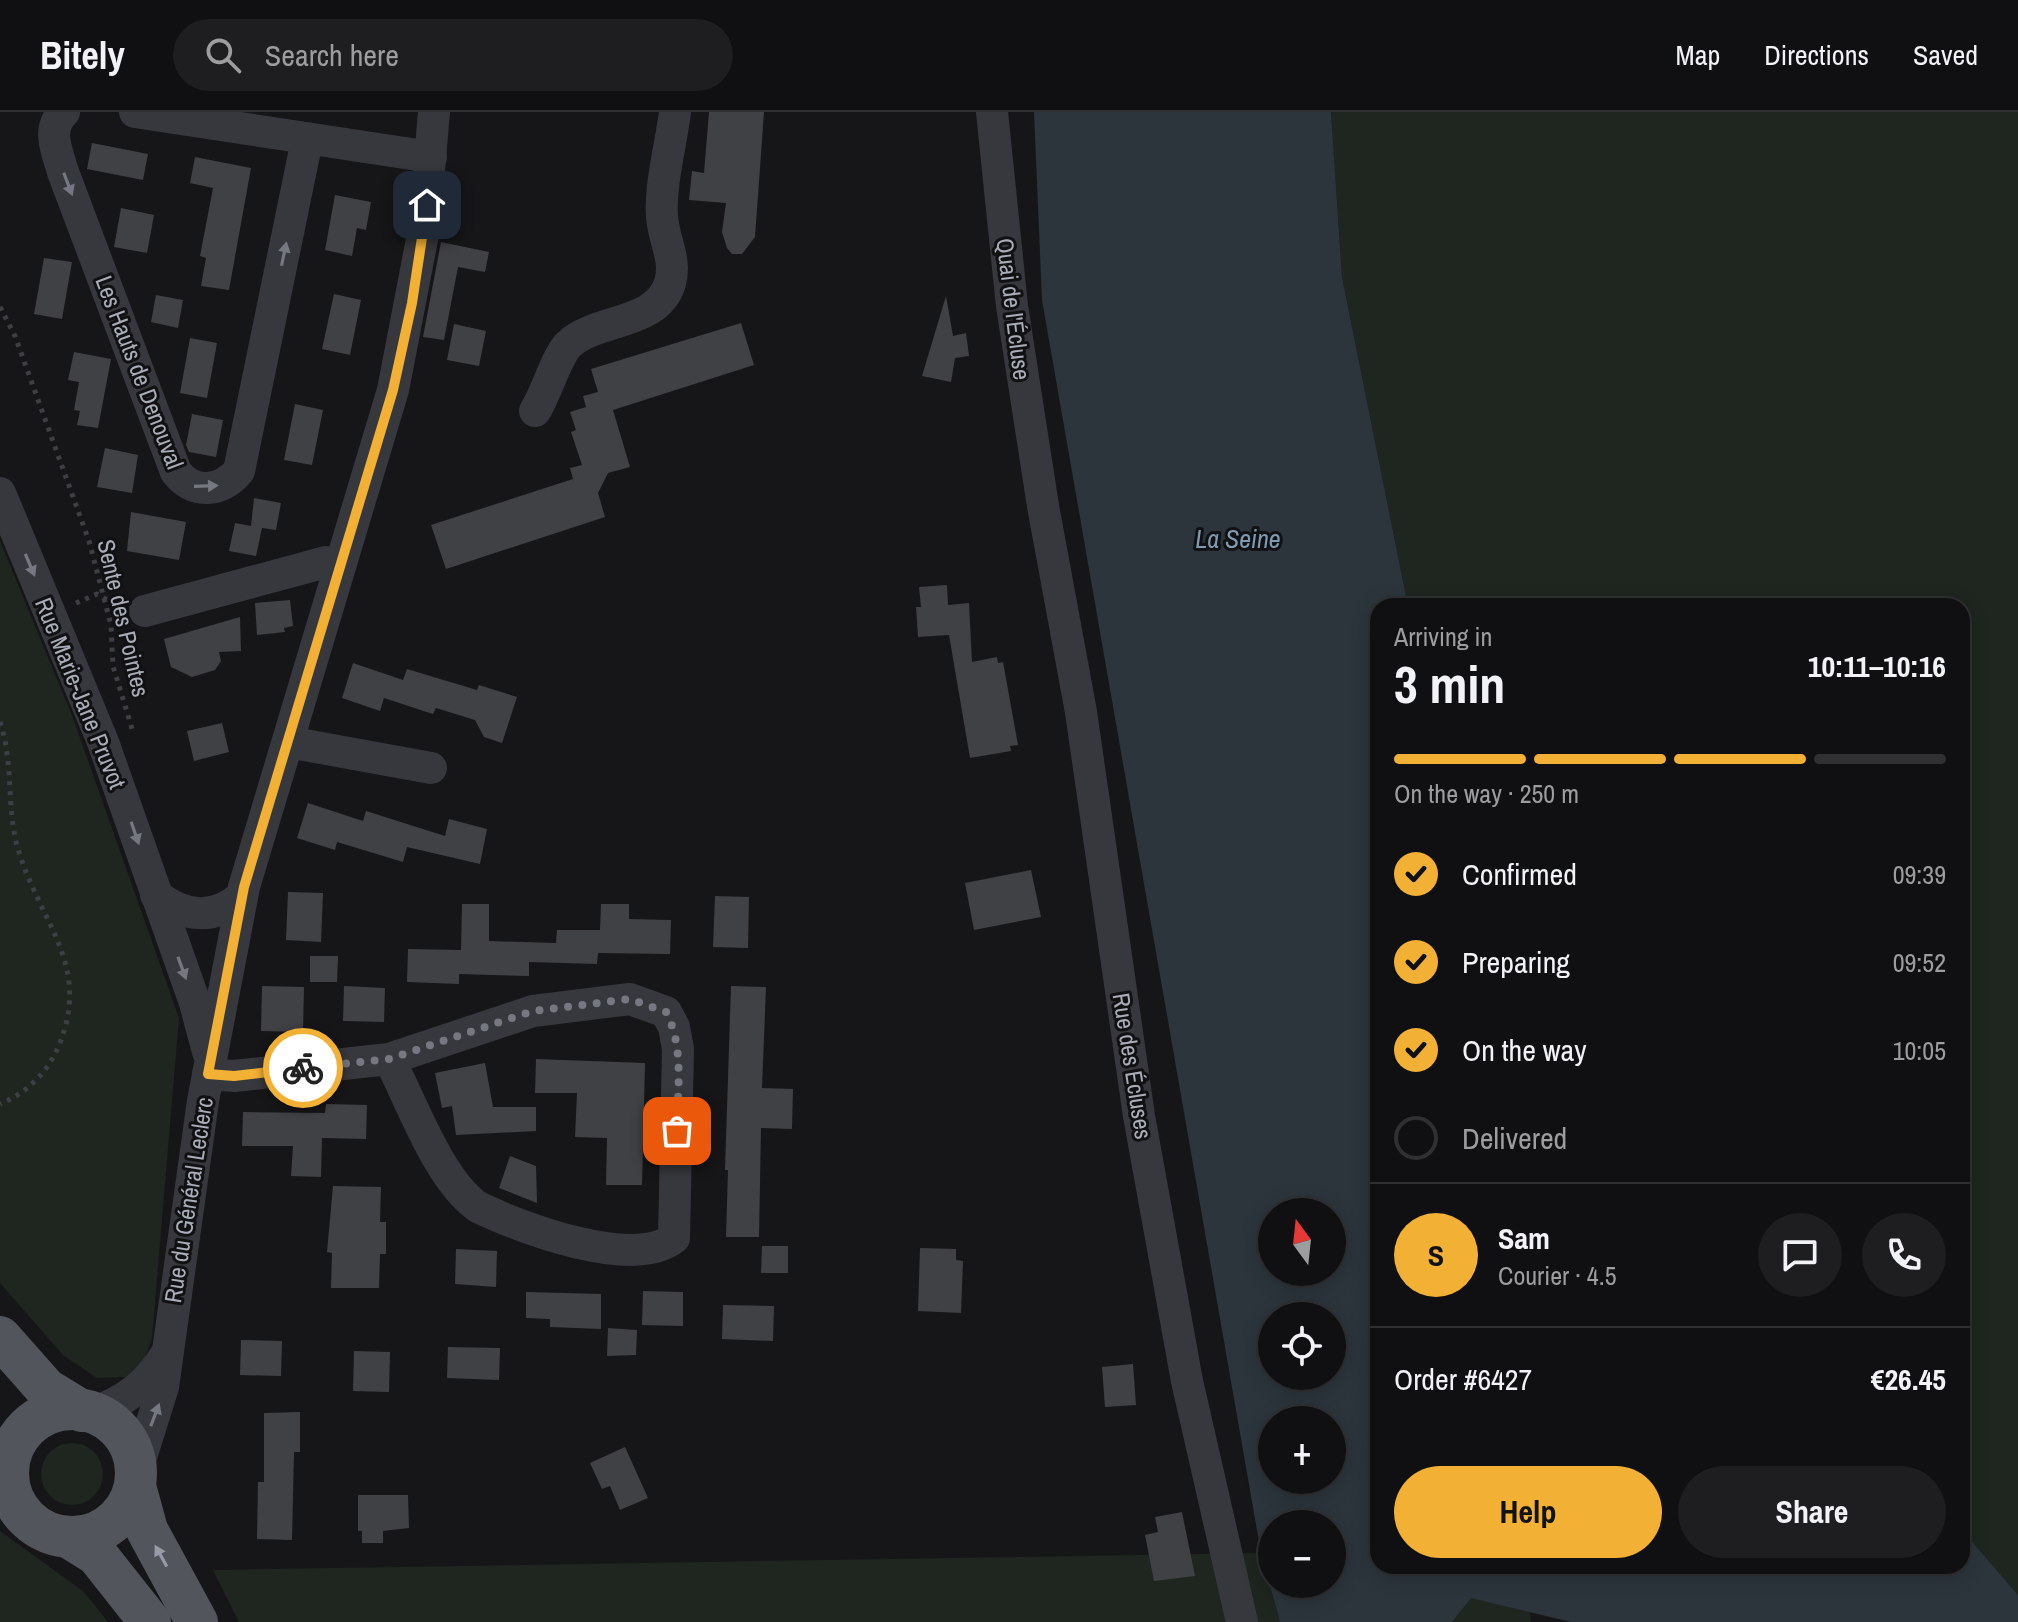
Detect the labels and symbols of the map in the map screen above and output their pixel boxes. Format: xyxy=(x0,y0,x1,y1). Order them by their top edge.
pin xyxy=(393,171,461,239)
one-way arrow xyxy=(62,172,75,196)
street label: Quai de l'Écluse xyxy=(989,236,1039,382)
one-way arrow xyxy=(278,242,290,267)
street label: Les Hauts de Denouval xyxy=(88,271,192,473)
one-way arrow xyxy=(194,480,220,493)
water label: La Seine xyxy=(1195,521,1281,556)
street label: Sente des Pointes xyxy=(90,536,158,700)
one-way arrow xyxy=(24,553,37,577)
street label: Rue Marie-Jane Pruvot xyxy=(28,593,134,794)
one-way arrow xyxy=(130,821,142,845)
one-way arrow xyxy=(177,956,189,980)
street label: Rue des Écluses xyxy=(1106,991,1160,1141)
courier xyxy=(263,1028,343,1108)
street label: Rue du Général Leclerc xyxy=(156,1095,220,1305)
pin xyxy=(643,1097,711,1165)
north arrow xyxy=(1258,1198,1346,1286)
one-way arrow xyxy=(149,1403,161,1427)
one-way arrow xyxy=(154,1545,168,1567)

